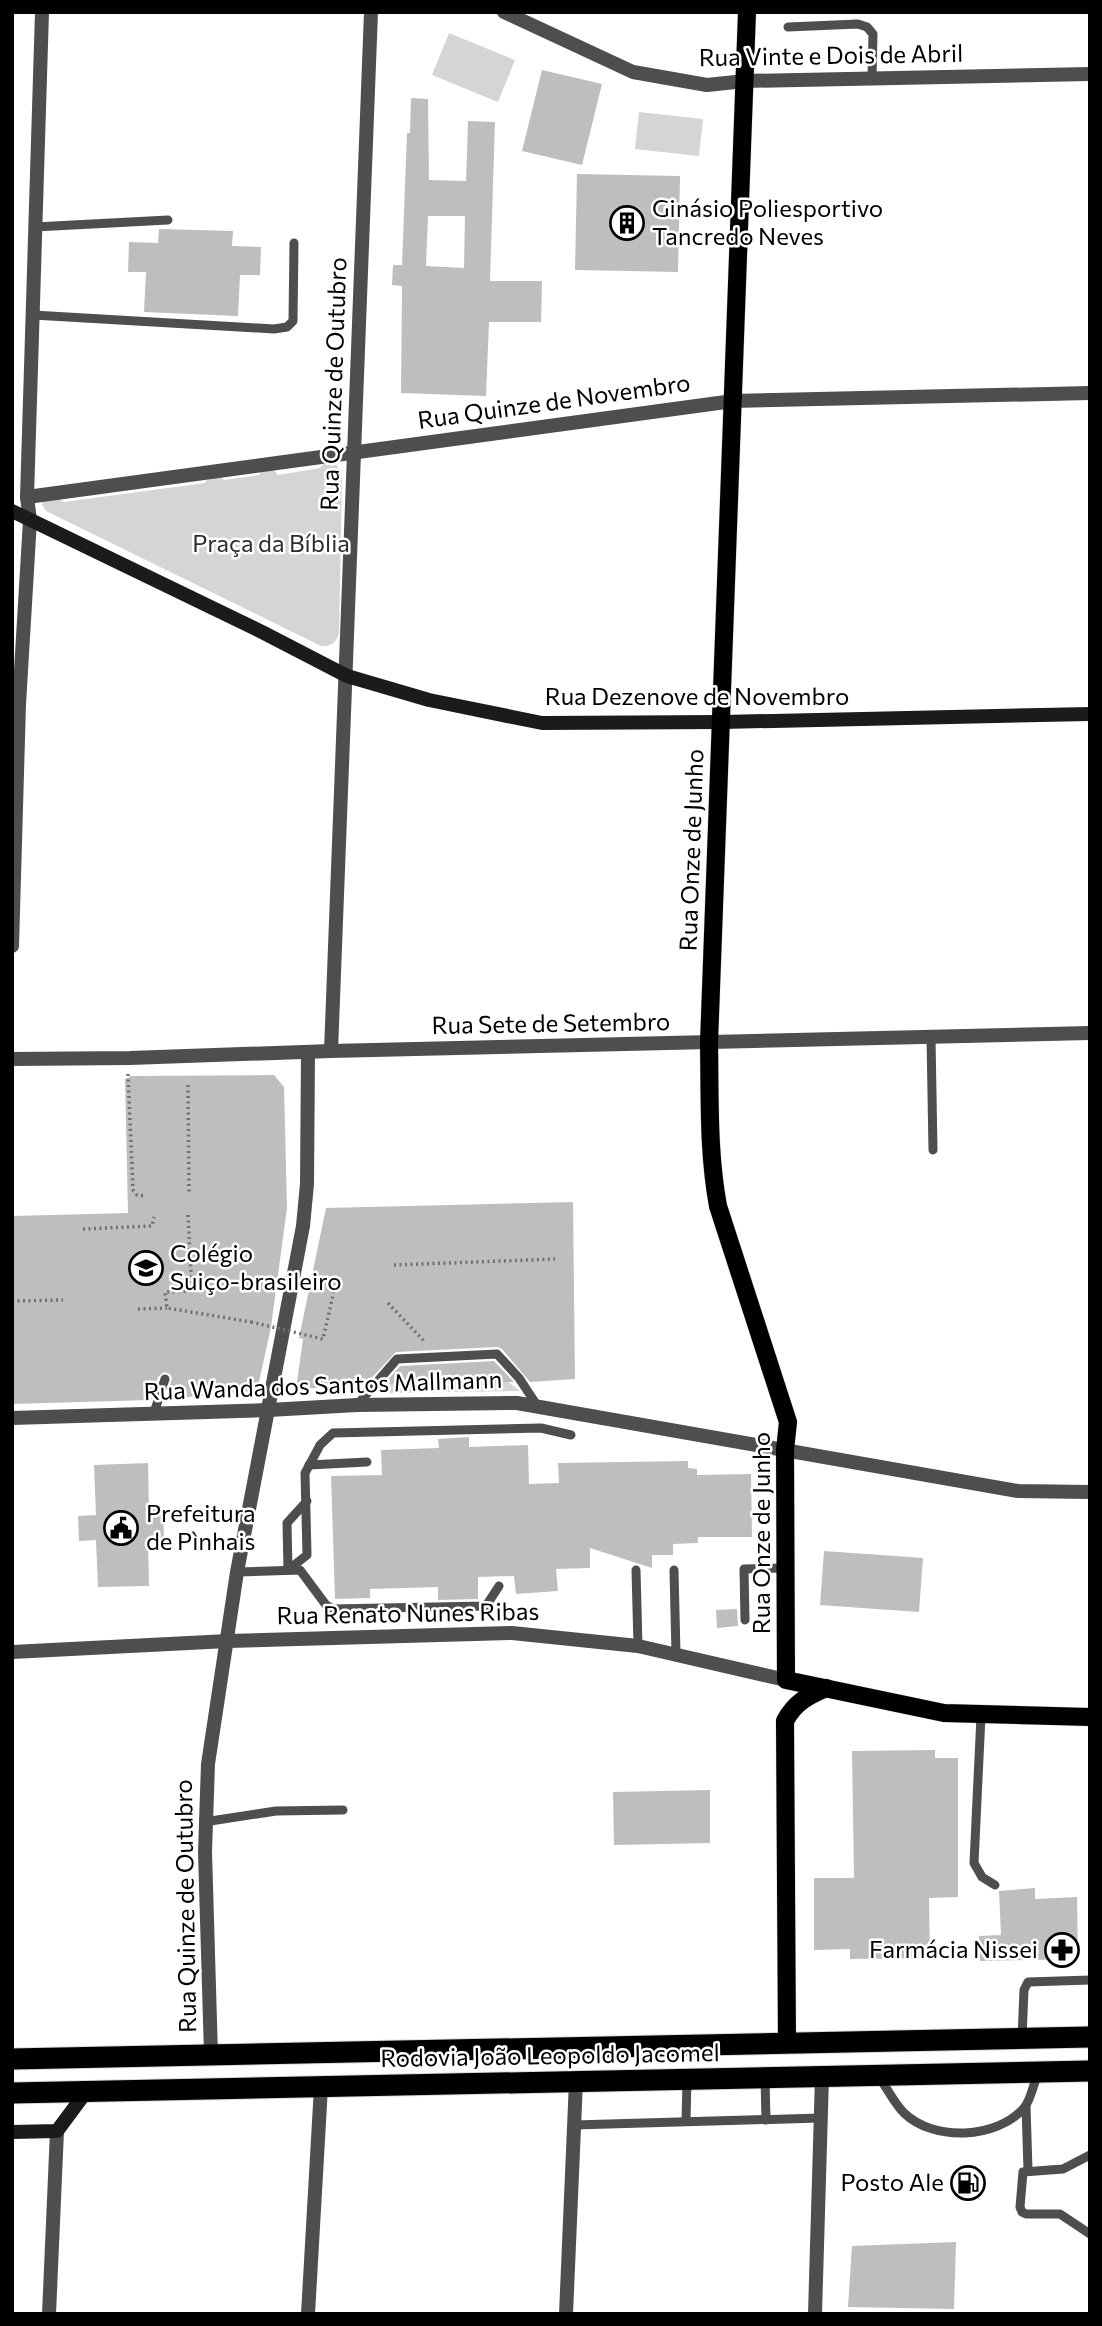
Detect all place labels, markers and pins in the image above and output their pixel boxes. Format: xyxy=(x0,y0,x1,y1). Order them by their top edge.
place label: Ginásio Poliesportivo Tancredo Neves xyxy=(652,193,883,250)
building icon: Ginásio Poliesportivo Tancredo Neves xyxy=(608,204,646,242)
place label: Colégio Suiço-brasileiro xyxy=(170,1238,342,1295)
school or university icon: Colégio Suiço-brasileiro xyxy=(127,1249,165,1287)
place label: Prefeitura de Pìnhais xyxy=(146,1498,256,1555)
public building icon: Prefeitura de Pìnhais xyxy=(102,1509,140,1547)
pharmacy icon: Farmácia Nissei xyxy=(1043,1931,1081,1969)
place label: Farmácia Nissei xyxy=(869,1934,1038,1963)
fuel station icon: Posto Ale xyxy=(949,2164,987,2202)
place label: Posto Ale xyxy=(840,2167,944,2196)

